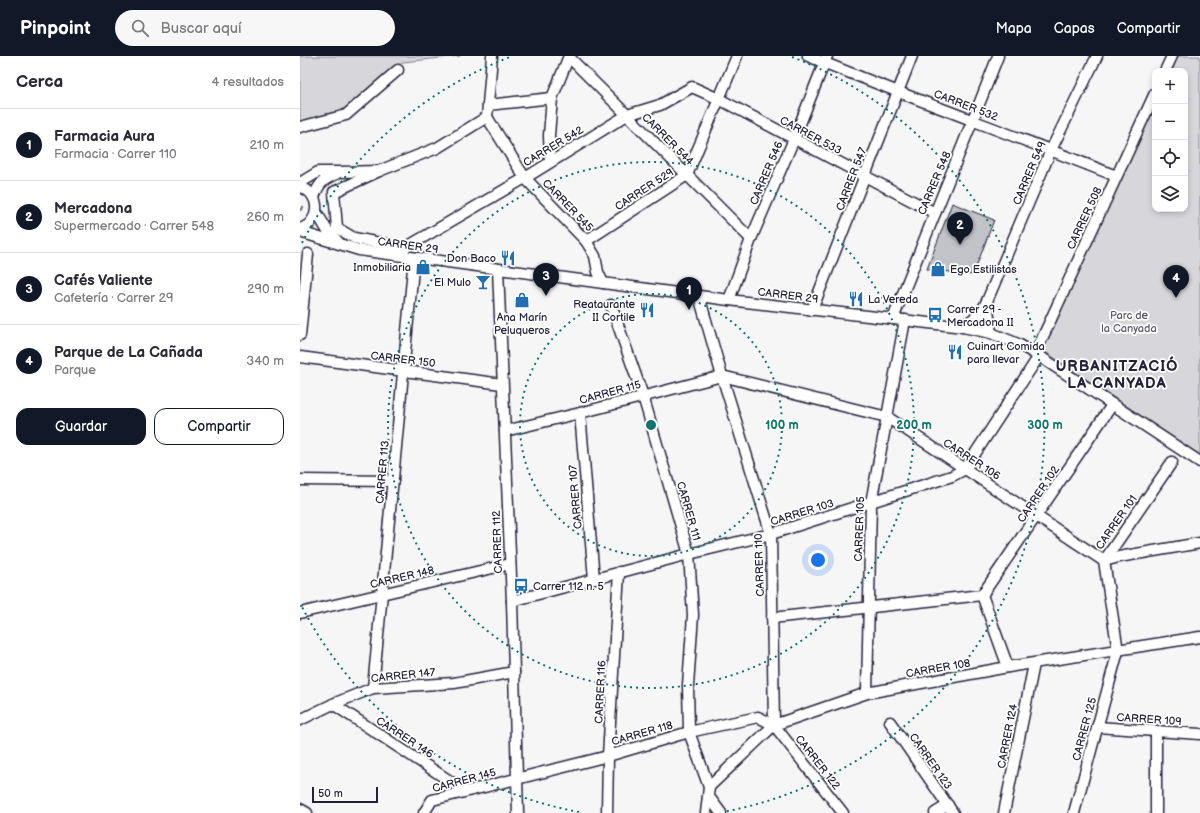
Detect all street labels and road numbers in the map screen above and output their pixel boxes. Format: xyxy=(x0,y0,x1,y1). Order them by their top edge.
street label: CARRER 532 xyxy=(932,87,1000,124)
street label: CARRER 544 xyxy=(639,111,696,168)
street label: CARRER 533 xyxy=(778,114,844,157)
street label: CARRER 542 xyxy=(521,123,586,169)
street label: CARRER 546 xyxy=(747,139,786,207)
street label: CARRER 549 xyxy=(1010,140,1049,207)
street label: CARRER 547 xyxy=(833,145,870,213)
street label: CARRER 548 xyxy=(915,150,954,217)
street label: CARRER 529 xyxy=(612,166,676,213)
street label: CARRER 545 xyxy=(540,177,596,234)
street label: CARRER 508 xyxy=(1064,185,1105,252)
street label: CARRER 29 xyxy=(377,235,439,256)
street label: CARRER 29 xyxy=(757,285,819,306)
street label: CARRER 150 xyxy=(370,349,437,370)
street label: CARRER 115 xyxy=(578,378,642,407)
street label: CARRER 106 xyxy=(941,436,1003,483)
street label: CARRER 113 xyxy=(373,440,392,504)
street label: CARRER 102 xyxy=(1015,463,1062,525)
street label: CARRER 107 xyxy=(566,464,585,530)
street label: CARRER 111 xyxy=(674,480,703,542)
street label: CARRER 101 xyxy=(1093,493,1140,552)
street label: CARRER 105 xyxy=(852,496,867,562)
street label: CARRER 103 xyxy=(769,497,836,528)
street label: CARRER 112 xyxy=(490,510,505,574)
street label: CARRER 110 xyxy=(752,533,767,597)
street label: CARRER 148 xyxy=(369,564,436,591)
street label: CARRER 108 xyxy=(905,656,971,681)
street label: CARRER 116 xyxy=(592,660,609,724)
street label: CARRER 147 xyxy=(370,666,436,685)
street label: CARRER 125 xyxy=(1070,696,1099,762)
street label: CARRER 124 xyxy=(995,702,1020,769)
street label: CARRER 109 xyxy=(1116,711,1182,728)
street label: CARRER 146 xyxy=(374,714,436,761)
street label: CARRER 118 xyxy=(610,719,674,748)
street label: CARRER 123 xyxy=(906,731,955,792)
street label: CARRER 122 xyxy=(792,733,843,793)
street label: CARRER 145 xyxy=(431,766,497,795)

